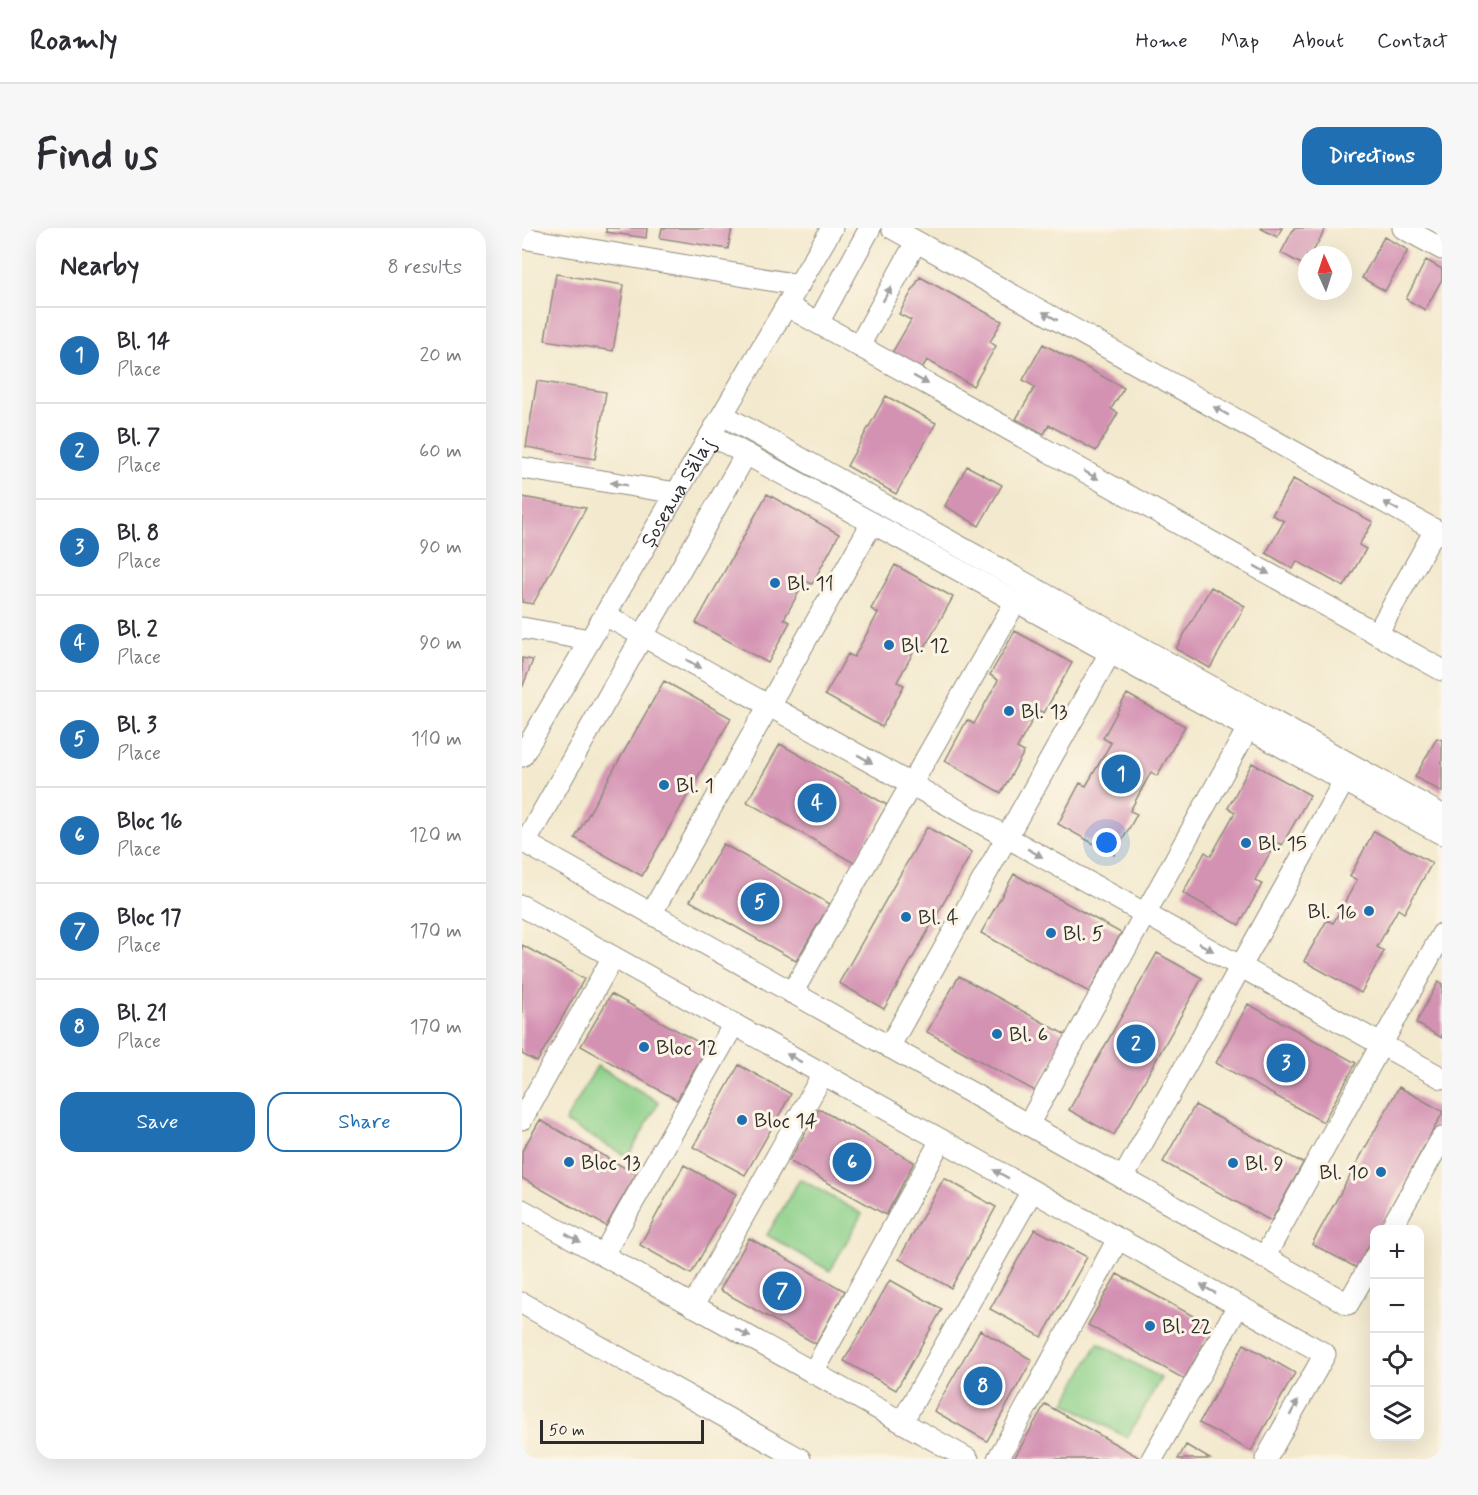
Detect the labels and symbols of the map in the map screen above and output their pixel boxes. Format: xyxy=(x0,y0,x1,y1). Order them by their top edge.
north arrow xyxy=(1298,246,1352,300)
one-way arrow xyxy=(882,286,892,303)
one-way arrow xyxy=(1041,311,1058,321)
one-way arrow xyxy=(913,375,930,385)
one-way arrow xyxy=(1212,406,1229,416)
street label: Șoseaua Sălaj xyxy=(635,432,721,553)
one-way arrow xyxy=(1083,470,1100,480)
one-way arrow xyxy=(609,479,628,488)
one-way arrow xyxy=(1382,501,1399,511)
one-way arrow xyxy=(1254,565,1271,575)
place label: Bl. 11 xyxy=(787,570,834,598)
marker: Bl. 11 xyxy=(768,576,782,590)
place label: Bl. 12 xyxy=(901,632,950,660)
marker: Bl. 12 xyxy=(882,638,896,652)
one-way arrow xyxy=(686,659,703,669)
place label: Bl. 13 xyxy=(1021,698,1068,726)
marker: Bl. 13 xyxy=(1002,704,1016,718)
pin: 1 xyxy=(1102,752,1140,796)
one-way arrow xyxy=(857,753,873,764)
place label: Bl. 1 xyxy=(676,772,714,800)
marker: Bl. 1 xyxy=(657,778,671,792)
pin: 4 xyxy=(798,780,836,826)
your location xyxy=(1092,828,1121,857)
place label: Bl. 15 xyxy=(1258,830,1307,858)
marker: Bl. 15 xyxy=(1239,836,1253,850)
one-way arrow xyxy=(1027,848,1044,858)
pin: 5 xyxy=(740,880,780,924)
place label: Bl. 16 xyxy=(1308,898,1357,926)
place label: Bl. 4 xyxy=(918,904,959,932)
marker: Bl. 16 xyxy=(1362,904,1376,918)
marker: Bl. 4 xyxy=(899,910,913,924)
place label: Bl. 5 xyxy=(1063,920,1104,948)
marker: Bl. 5 xyxy=(1044,926,1058,940)
one-way arrow xyxy=(1198,942,1215,952)
place label: Bl. 6 xyxy=(1009,1021,1048,1049)
pin: 2 xyxy=(1116,1022,1156,1066)
marker: Bl. 6 xyxy=(990,1027,1004,1041)
place label: Bloc 12 xyxy=(656,1034,718,1062)
marker: Bloc 12 xyxy=(637,1040,651,1054)
pin: 3 xyxy=(1266,1040,1305,1086)
one-way arrow xyxy=(785,1053,802,1063)
place label: Bloc 14 xyxy=(754,1107,818,1135)
marker: Bloc 14 xyxy=(735,1113,749,1127)
pin: 6 xyxy=(832,1140,872,1184)
place label: Bloc 13 xyxy=(581,1149,641,1177)
place label: Bl. 9 xyxy=(1245,1150,1284,1178)
marker: Bloc 13 xyxy=(562,1155,576,1169)
marker: Bl. 9 xyxy=(1226,1156,1240,1170)
place label: Bl. 10 xyxy=(1319,1159,1369,1187)
marker: Bl. 10 xyxy=(1374,1165,1388,1179)
one-way arrow xyxy=(992,1169,1009,1179)
one-way arrow xyxy=(565,1233,582,1243)
pin: 7 xyxy=(762,1268,802,1314)
one-way arrow xyxy=(1199,1284,1216,1294)
place label: Bl. 22 xyxy=(1162,1313,1212,1341)
marker: Bl. 22 xyxy=(1143,1319,1157,1333)
one-way arrow xyxy=(735,1328,752,1338)
pin: 8 xyxy=(964,1364,1002,1408)
one-way arrow xyxy=(1289,1400,1300,1416)
scale bar xyxy=(540,1417,704,1444)

